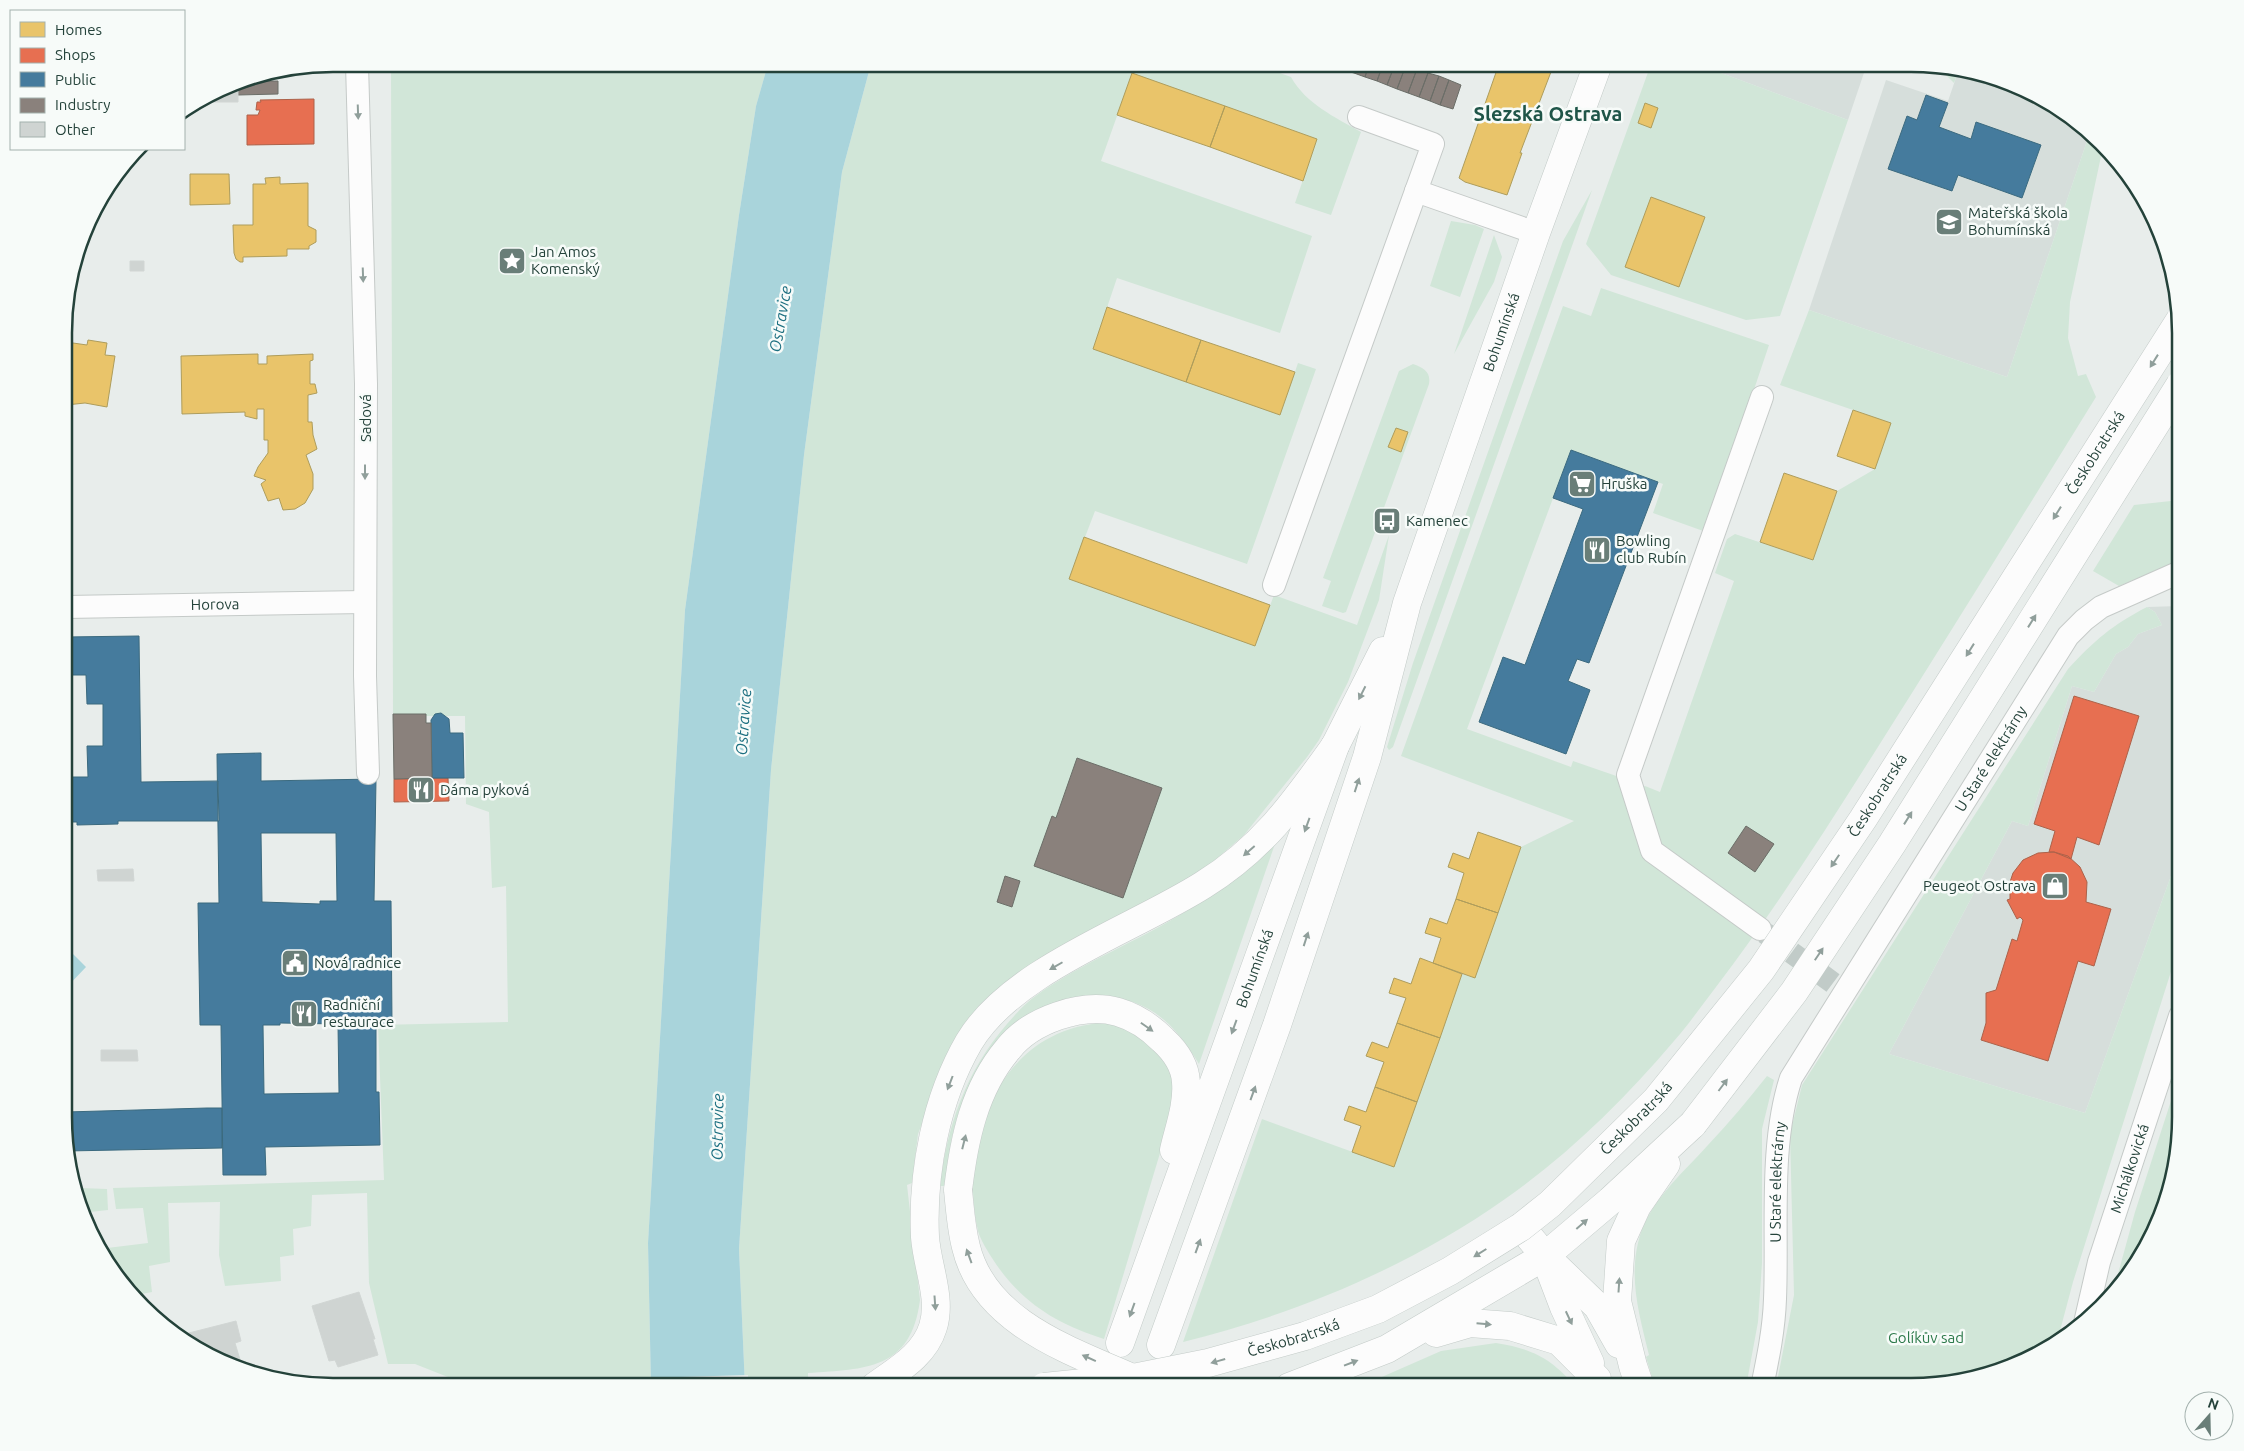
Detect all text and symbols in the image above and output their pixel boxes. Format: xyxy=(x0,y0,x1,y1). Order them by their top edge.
legend xyxy=(10,10,185,150)
text: Homes xyxy=(55,21,102,38)
text: Shops xyxy=(55,46,96,63)
text: Public xyxy=(55,71,96,88)
text: Industry xyxy=(55,96,110,113)
district label: Slezská Ostrava xyxy=(1474,102,1622,125)
one-way arrow xyxy=(354,105,362,121)
text: Other xyxy=(55,121,95,138)
place label: Mateřská škola Bohumínská xyxy=(1968,204,2068,238)
school or university icon: Mateřská škola Bohumínská xyxy=(1934,207,1964,237)
place label: Jan Amos Komenský xyxy=(531,243,600,277)
place icon: Jan Amos Komenský xyxy=(497,246,527,276)
one-way arrow xyxy=(359,267,367,283)
water label: Ostravice xyxy=(765,285,795,353)
street label: Bohumínská xyxy=(1479,290,1523,374)
one-way arrow xyxy=(2149,354,2158,368)
street label: Sadová xyxy=(357,394,374,442)
street label: Českobratrská xyxy=(2062,408,2128,498)
one-way arrow xyxy=(361,465,369,481)
supermarket icon: Hruška xyxy=(1567,469,1597,499)
place label: Hruška xyxy=(1601,475,1648,492)
bus stop icon: Kamenec xyxy=(1372,506,1402,536)
one-way arrow xyxy=(2053,506,2062,520)
place label: Kamenec xyxy=(1406,512,1468,529)
place label: Bowling club Rubín xyxy=(1616,532,1687,566)
restaurant icon: Bowling club Rubín xyxy=(1582,535,1612,565)
street label: Horova xyxy=(190,595,239,613)
one-way arrow xyxy=(2027,615,2036,628)
one-way arrow xyxy=(1966,644,1975,657)
one-way arrow xyxy=(1357,686,1365,700)
water label: Ostravice xyxy=(732,688,754,756)
street label: U Staré elektrárny xyxy=(1951,703,2030,815)
street label: Českobratrská xyxy=(1844,750,1910,840)
restaurant icon: Dáma pyková xyxy=(406,775,436,805)
one-way arrow xyxy=(1354,777,1362,792)
place label: Dáma pyková xyxy=(440,781,529,798)
one-way arrow xyxy=(1904,812,1913,825)
one-way arrow xyxy=(1303,818,1311,833)
one-way arrow xyxy=(1243,845,1255,857)
one-way arrow xyxy=(1830,854,1840,867)
shop icon: Peugeot Ostrava xyxy=(2040,871,2070,901)
place label: Peugeot Ostrava xyxy=(1923,877,2036,894)
street label: Bohumínská xyxy=(1232,927,1276,1010)
one-way arrow xyxy=(1303,932,1310,947)
one-way arrow xyxy=(1814,947,1824,960)
public building icon: Nová radnice xyxy=(280,948,310,978)
place label: Nová radnice xyxy=(314,954,401,971)
one-way arrow xyxy=(1050,962,1063,971)
place label: Radniční restaurace xyxy=(323,996,394,1030)
restaurant icon: Radniční restaurace xyxy=(289,999,319,1029)
one-way arrow xyxy=(1230,1020,1238,1035)
one-way arrow xyxy=(1140,1022,1153,1032)
one-way arrow xyxy=(946,1076,953,1091)
street label: Českobratrská xyxy=(1596,1078,1675,1158)
one-way arrow xyxy=(1717,1079,1728,1092)
one-way arrow xyxy=(1249,1085,1257,1100)
water label: Ostravice xyxy=(707,1093,727,1161)
street label: U Staré elektrárny xyxy=(1767,1120,1789,1243)
street label: Michálkovická xyxy=(2107,1121,2152,1215)
one-way arrow xyxy=(960,1134,968,1149)
one-way arrow xyxy=(1575,1219,1588,1230)
one-way arrow xyxy=(1195,1238,1202,1253)
one-way arrow xyxy=(965,1248,973,1263)
one-way arrow xyxy=(1473,1248,1486,1257)
one-way arrow xyxy=(1615,1276,1623,1292)
one-way arrow xyxy=(931,1295,939,1311)
one-way arrow xyxy=(1128,1303,1136,1318)
one-way arrow xyxy=(1565,1311,1573,1325)
street label: Českobratrská xyxy=(1245,1315,1342,1360)
one-way arrow xyxy=(1476,1320,1492,1328)
park label: Golíkův sad xyxy=(1888,1329,1964,1346)
one-way arrow xyxy=(1082,1354,1096,1362)
one-way arrow xyxy=(1210,1357,1225,1365)
one-way arrow xyxy=(1344,1359,1359,1367)
north arrow xyxy=(2184,1391,2234,1441)
text: N xyxy=(2206,1394,2221,1413)

